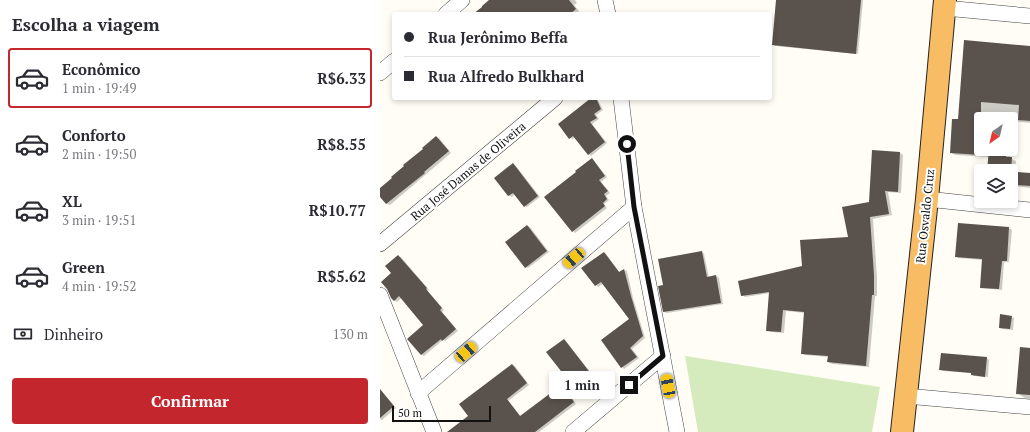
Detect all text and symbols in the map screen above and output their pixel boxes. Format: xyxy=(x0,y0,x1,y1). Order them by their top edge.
text: Escolha a viagem xyxy=(12,12,160,36)
text: Rua Jerônimo Beffa xyxy=(428,27,568,47)
text: Econômico xyxy=(62,59,140,79)
icon: car xyxy=(14,60,50,96)
text: Rua Alfredo Bulkhard xyxy=(428,66,584,86)
text: R$6.33 xyxy=(317,68,366,88)
text: 1 min · 19:49 xyxy=(62,79,136,97)
north arrow xyxy=(974,112,1018,156)
map controls xyxy=(974,112,1018,208)
street label: Rua José Damas de Oliveira xyxy=(407,119,529,223)
text: Conforto xyxy=(62,125,126,145)
icon: car xyxy=(14,126,50,162)
text: R$8.55 xyxy=(317,134,366,154)
route start xyxy=(618,135,636,153)
text: 2 min · 19:50 xyxy=(62,145,136,163)
button: layers xyxy=(974,164,1018,208)
street label: Rua Osvaldo Cruz xyxy=(913,168,937,264)
text: XL xyxy=(62,191,82,211)
icon: car xyxy=(14,192,50,228)
text: R$10.77 xyxy=(309,200,366,220)
text: 3 min · 19:51 xyxy=(62,211,136,229)
car xyxy=(561,246,587,270)
text: Green xyxy=(62,257,105,277)
icon: car xyxy=(14,258,50,294)
text: R$5.62 xyxy=(317,266,366,286)
text: 4 min · 19:52 xyxy=(62,277,136,295)
icon: cash xyxy=(12,323,34,345)
text: Dinheiro xyxy=(44,324,103,344)
text: 130 m xyxy=(333,325,368,343)
car xyxy=(453,340,479,364)
callout: 1 min xyxy=(549,371,615,399)
car xyxy=(660,373,676,399)
text: 1 min xyxy=(564,376,600,394)
route end xyxy=(620,376,638,394)
button: Confirmar xyxy=(12,378,368,424)
scale bar xyxy=(392,404,491,423)
text: 50 m xyxy=(398,406,422,420)

